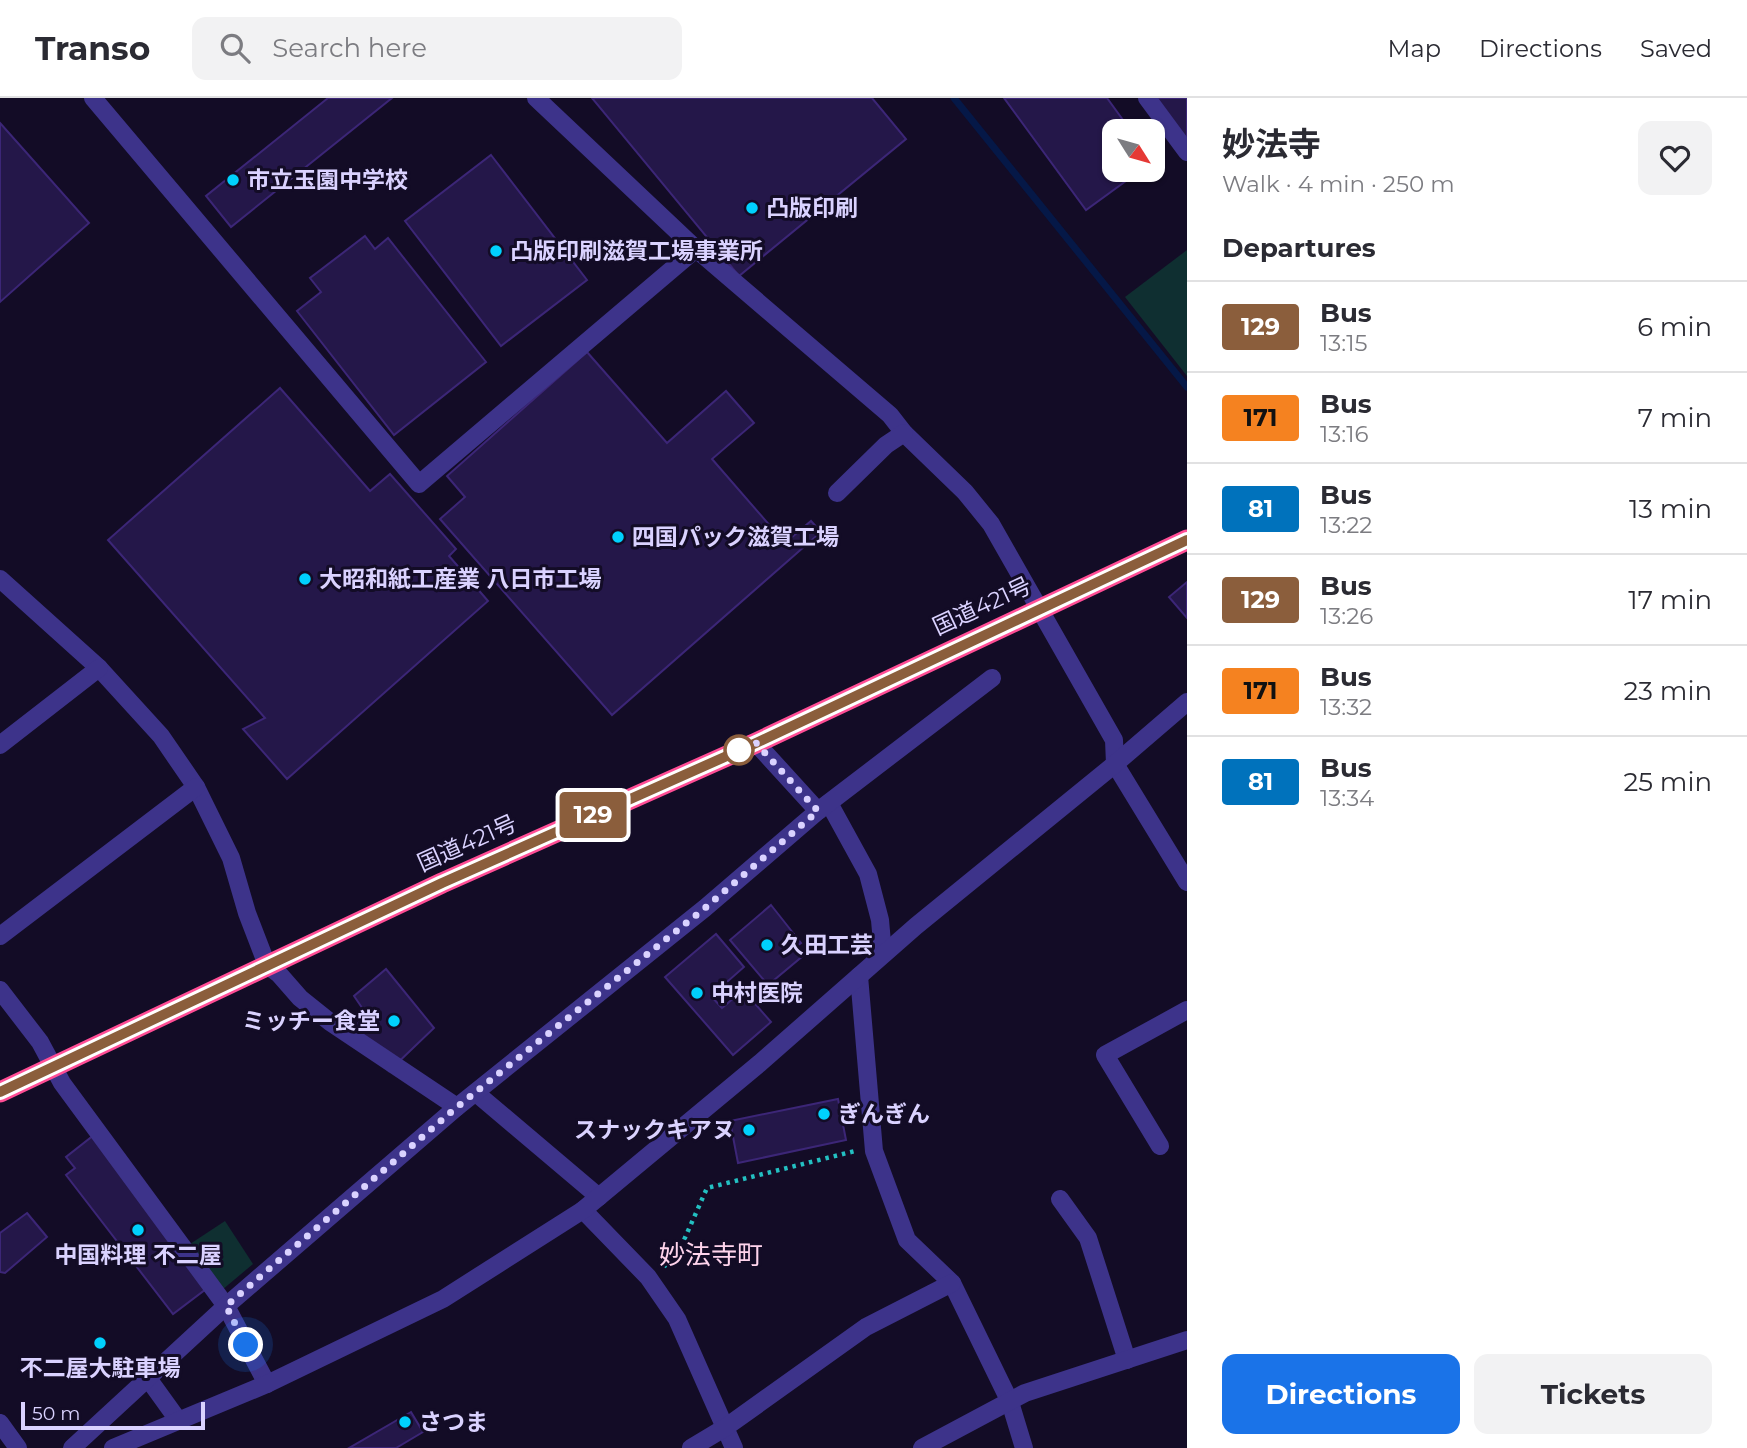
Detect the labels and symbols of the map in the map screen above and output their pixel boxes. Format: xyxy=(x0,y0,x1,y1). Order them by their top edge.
north arrow xyxy=(1102,119,1166,182)
place label: 市立玉園中学校 xyxy=(247,166,408,194)
marker: 市立玉園中学校 xyxy=(225,172,241,188)
place label: 凸版印刷 xyxy=(766,194,858,222)
marker: 凸版印刷 xyxy=(744,200,760,216)
place label: 凸版印刷滋賀工場事業所 xyxy=(510,237,763,265)
marker: 凸版印刷滋賀工場事業所 xyxy=(488,243,504,259)
place label: 四国パック滋賀工場 xyxy=(632,523,839,551)
marker: 四国パック滋賀工場 xyxy=(610,529,626,545)
place label: 大昭和紙工産業 八日市工場 xyxy=(319,565,602,593)
marker: 大昭和紙工産業 八日市工場 xyxy=(297,571,313,587)
street label: 国道421号 xyxy=(928,571,1036,641)
unlabelled marker xyxy=(724,735,754,765)
line badge: 129 xyxy=(553,792,633,838)
street label: 国道421号 xyxy=(413,809,521,877)
place label: 久田工芸 xyxy=(781,931,873,959)
marker: 久田工芸 xyxy=(759,937,775,953)
place label: 中村医院 xyxy=(711,979,803,1007)
marker: 中村医院 xyxy=(689,985,705,1001)
place label: ミッチー食堂 xyxy=(242,1007,380,1035)
marker: ミッチー食堂 xyxy=(386,1013,402,1029)
place label: ぎんぎん xyxy=(838,1100,930,1128)
marker: ぎんぎん xyxy=(816,1106,832,1122)
place label: スナックキアヌ xyxy=(574,1116,735,1144)
marker: スナックキアヌ xyxy=(741,1122,757,1138)
marker: 中国料理 不二屋 xyxy=(130,1222,146,1238)
district label: 妙法寺町 xyxy=(659,1239,763,1271)
place label: 中国料理 不二屋 xyxy=(54,1241,222,1269)
your location xyxy=(228,1327,263,1362)
marker: 不二屋大駐車場 xyxy=(92,1335,108,1351)
place label: 不二屋大駐車場 xyxy=(20,1354,181,1382)
scale bar xyxy=(21,1399,205,1431)
place label: さつま xyxy=(419,1408,488,1436)
marker: さつま xyxy=(397,1414,413,1430)

